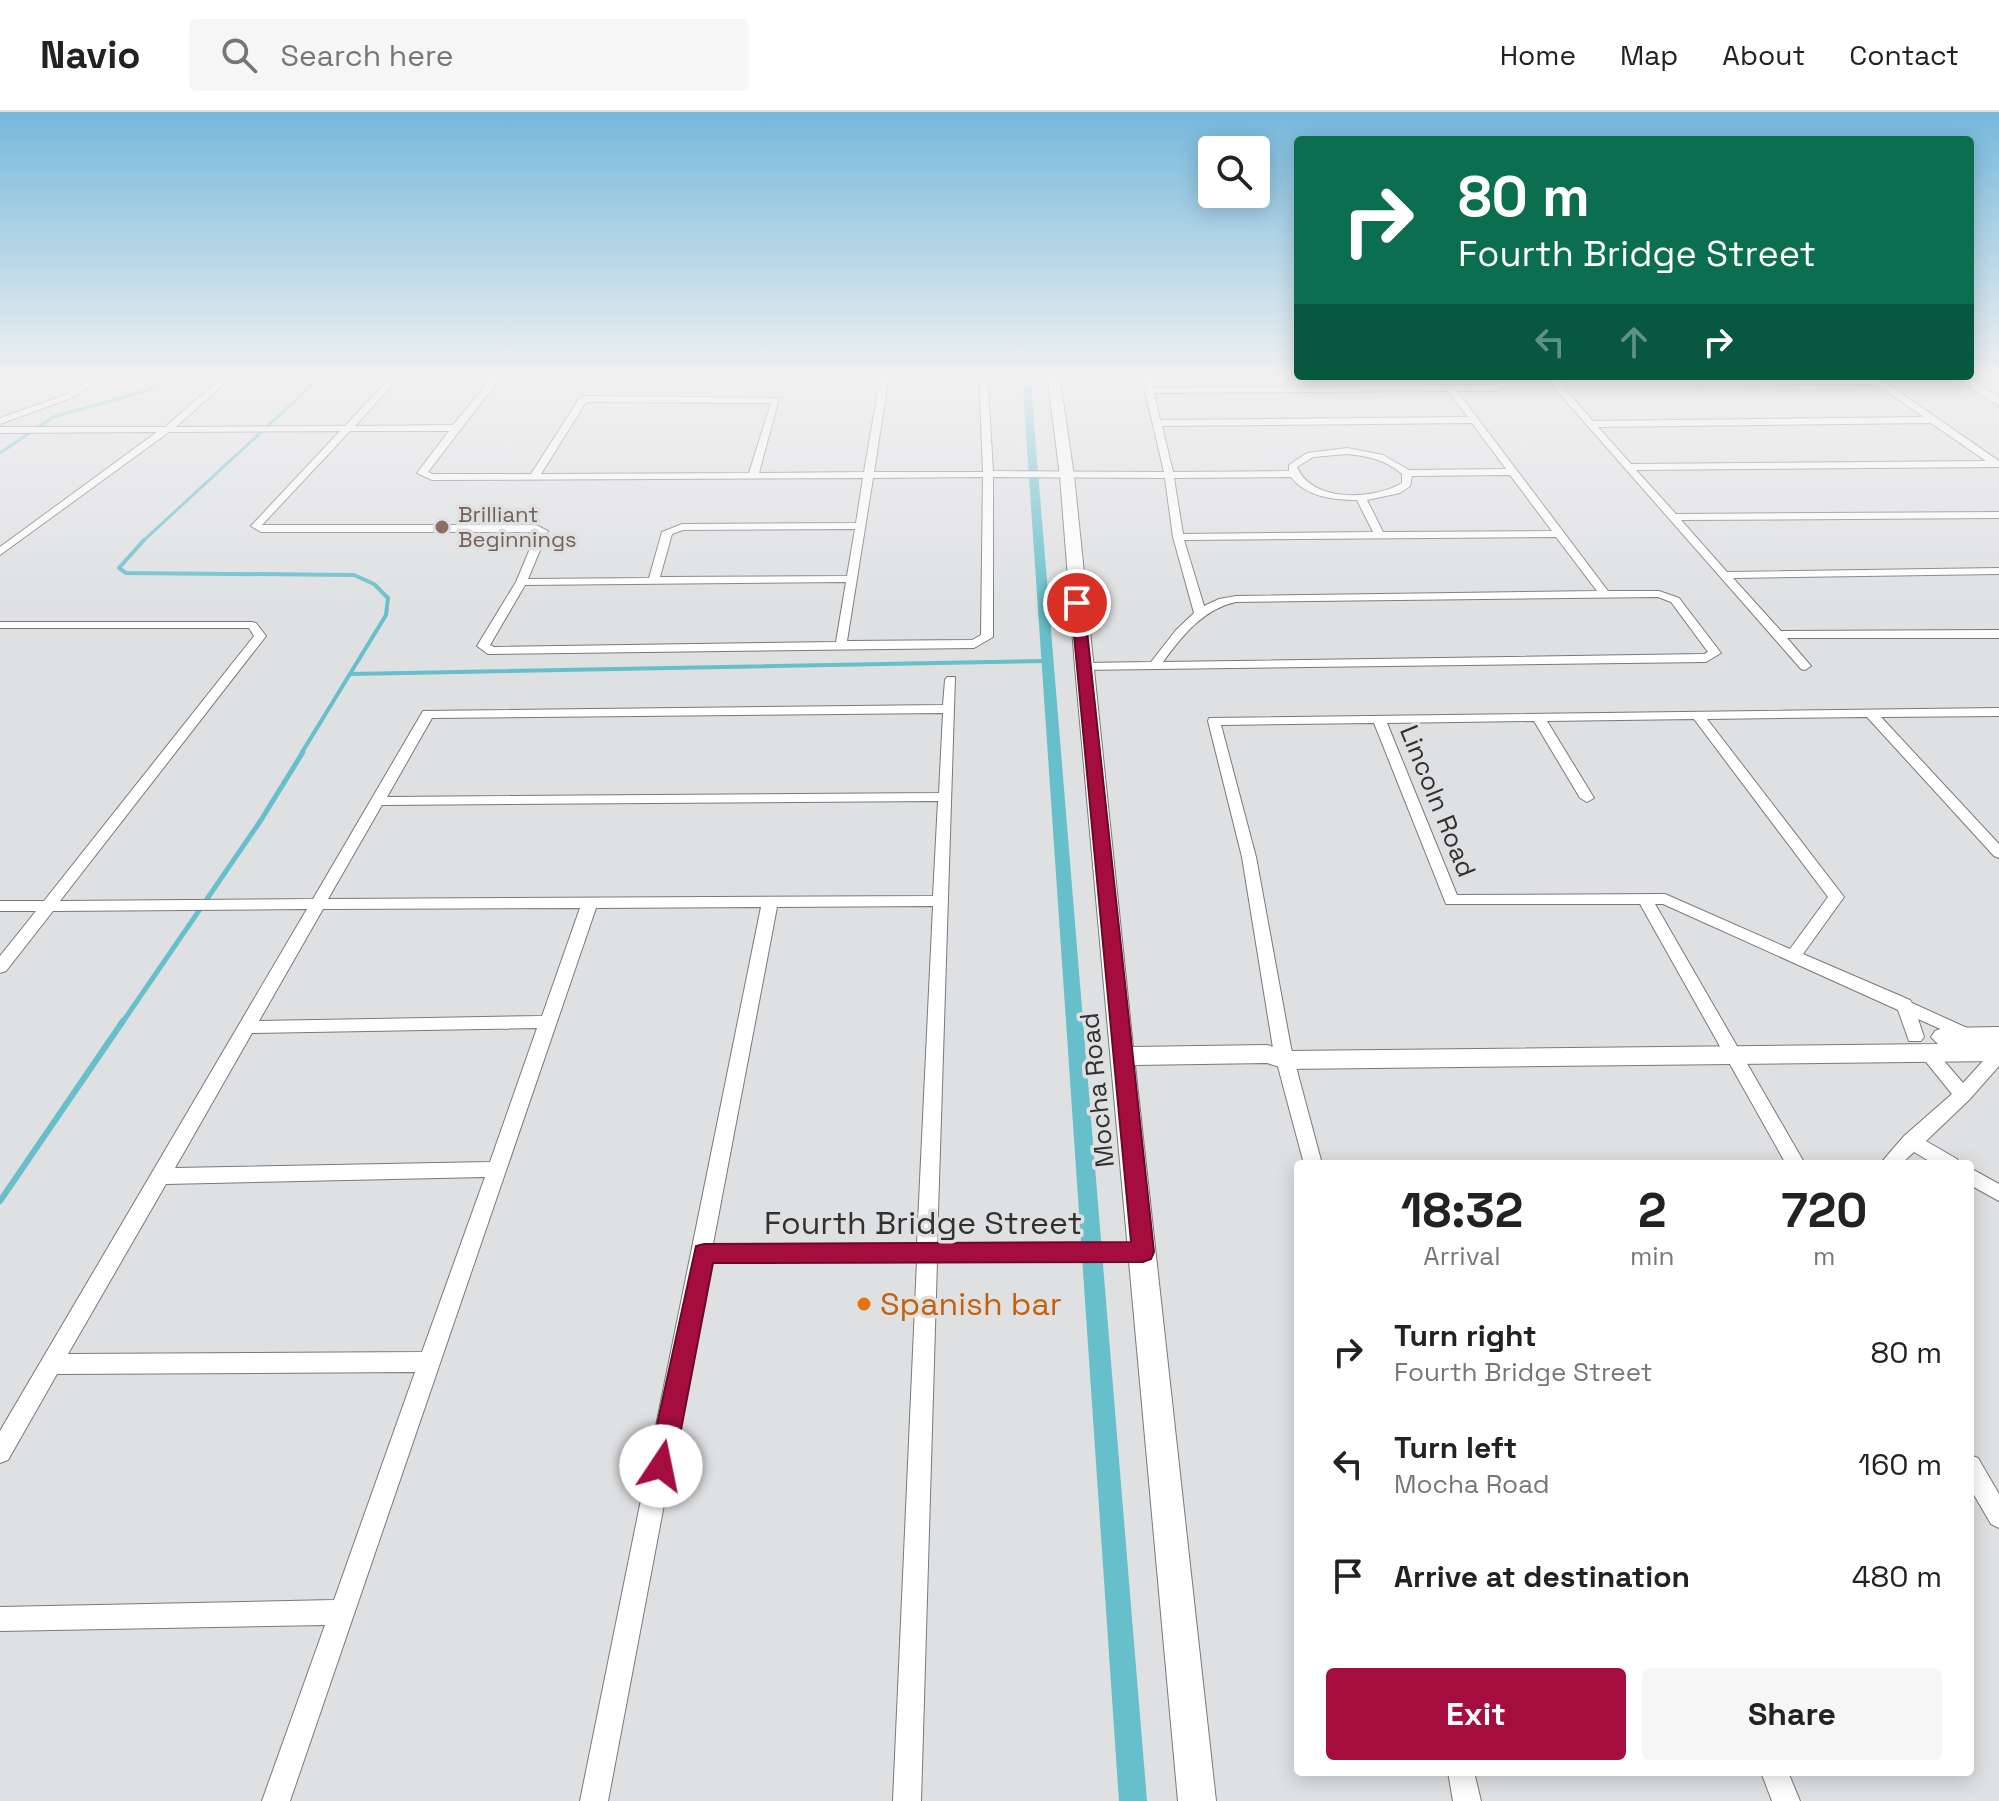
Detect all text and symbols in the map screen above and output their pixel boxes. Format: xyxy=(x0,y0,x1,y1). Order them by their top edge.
search box xyxy=(189,19,749,91)
text: Navio xyxy=(40,31,141,79)
icon: search xyxy=(217,33,261,77)
text: Search here xyxy=(281,36,453,75)
text: Home xyxy=(1500,37,1576,73)
text: Map xyxy=(1620,37,1678,73)
text: About xyxy=(1722,37,1805,73)
text: Contact xyxy=(1849,37,1959,73)
map controls xyxy=(1198,136,1270,208)
button: search xyxy=(1198,136,1270,208)
text: 80 m xyxy=(1458,161,1590,232)
icon: right xyxy=(1326,168,1430,272)
text: Fourth Bridge Street xyxy=(1458,231,1816,277)
icon: left xyxy=(1528,320,1572,364)
icon: ahead xyxy=(1612,320,1656,364)
icon: right xyxy=(1696,320,1740,364)
place label: Brilliant Beginnings xyxy=(458,500,577,553)
marker: Brilliant Beginnings xyxy=(433,518,451,536)
pin xyxy=(1043,569,1111,637)
icon: arrive xyxy=(1055,581,1099,625)
street label: Lincoln Road xyxy=(1392,720,1484,882)
street label: Mocha Road xyxy=(1072,1011,1122,1169)
text: 18:32 xyxy=(1401,1180,1523,1241)
text: 2 xyxy=(1638,1180,1666,1241)
text: 720 xyxy=(1781,1180,1867,1241)
street label: Fourth Bridge Street xyxy=(764,1203,1082,1243)
text: Arrival xyxy=(1423,1239,1501,1273)
text: min xyxy=(1630,1239,1675,1273)
text: m xyxy=(1813,1239,1835,1273)
place label: Spanish bar xyxy=(880,1284,1062,1324)
marker: Spanish bar xyxy=(855,1295,873,1313)
text: Turn right xyxy=(1394,1316,1537,1355)
icon: right xyxy=(1326,1330,1370,1374)
text: 80 m xyxy=(1871,1333,1942,1372)
text: Fourth Bridge Street xyxy=(1394,1355,1653,1389)
position arrow xyxy=(619,1424,703,1508)
text: Turn left xyxy=(1394,1428,1517,1467)
icon: left xyxy=(1326,1442,1370,1486)
text: 160 m xyxy=(1858,1445,1942,1484)
text: Mocha Road xyxy=(1394,1467,1550,1501)
icon: arrive xyxy=(1326,1554,1370,1598)
text: Arrive at destination xyxy=(1394,1557,1690,1596)
text: 480 m xyxy=(1852,1557,1942,1596)
button: Exit xyxy=(1326,1668,1626,1760)
button: Share xyxy=(1642,1668,1942,1760)

